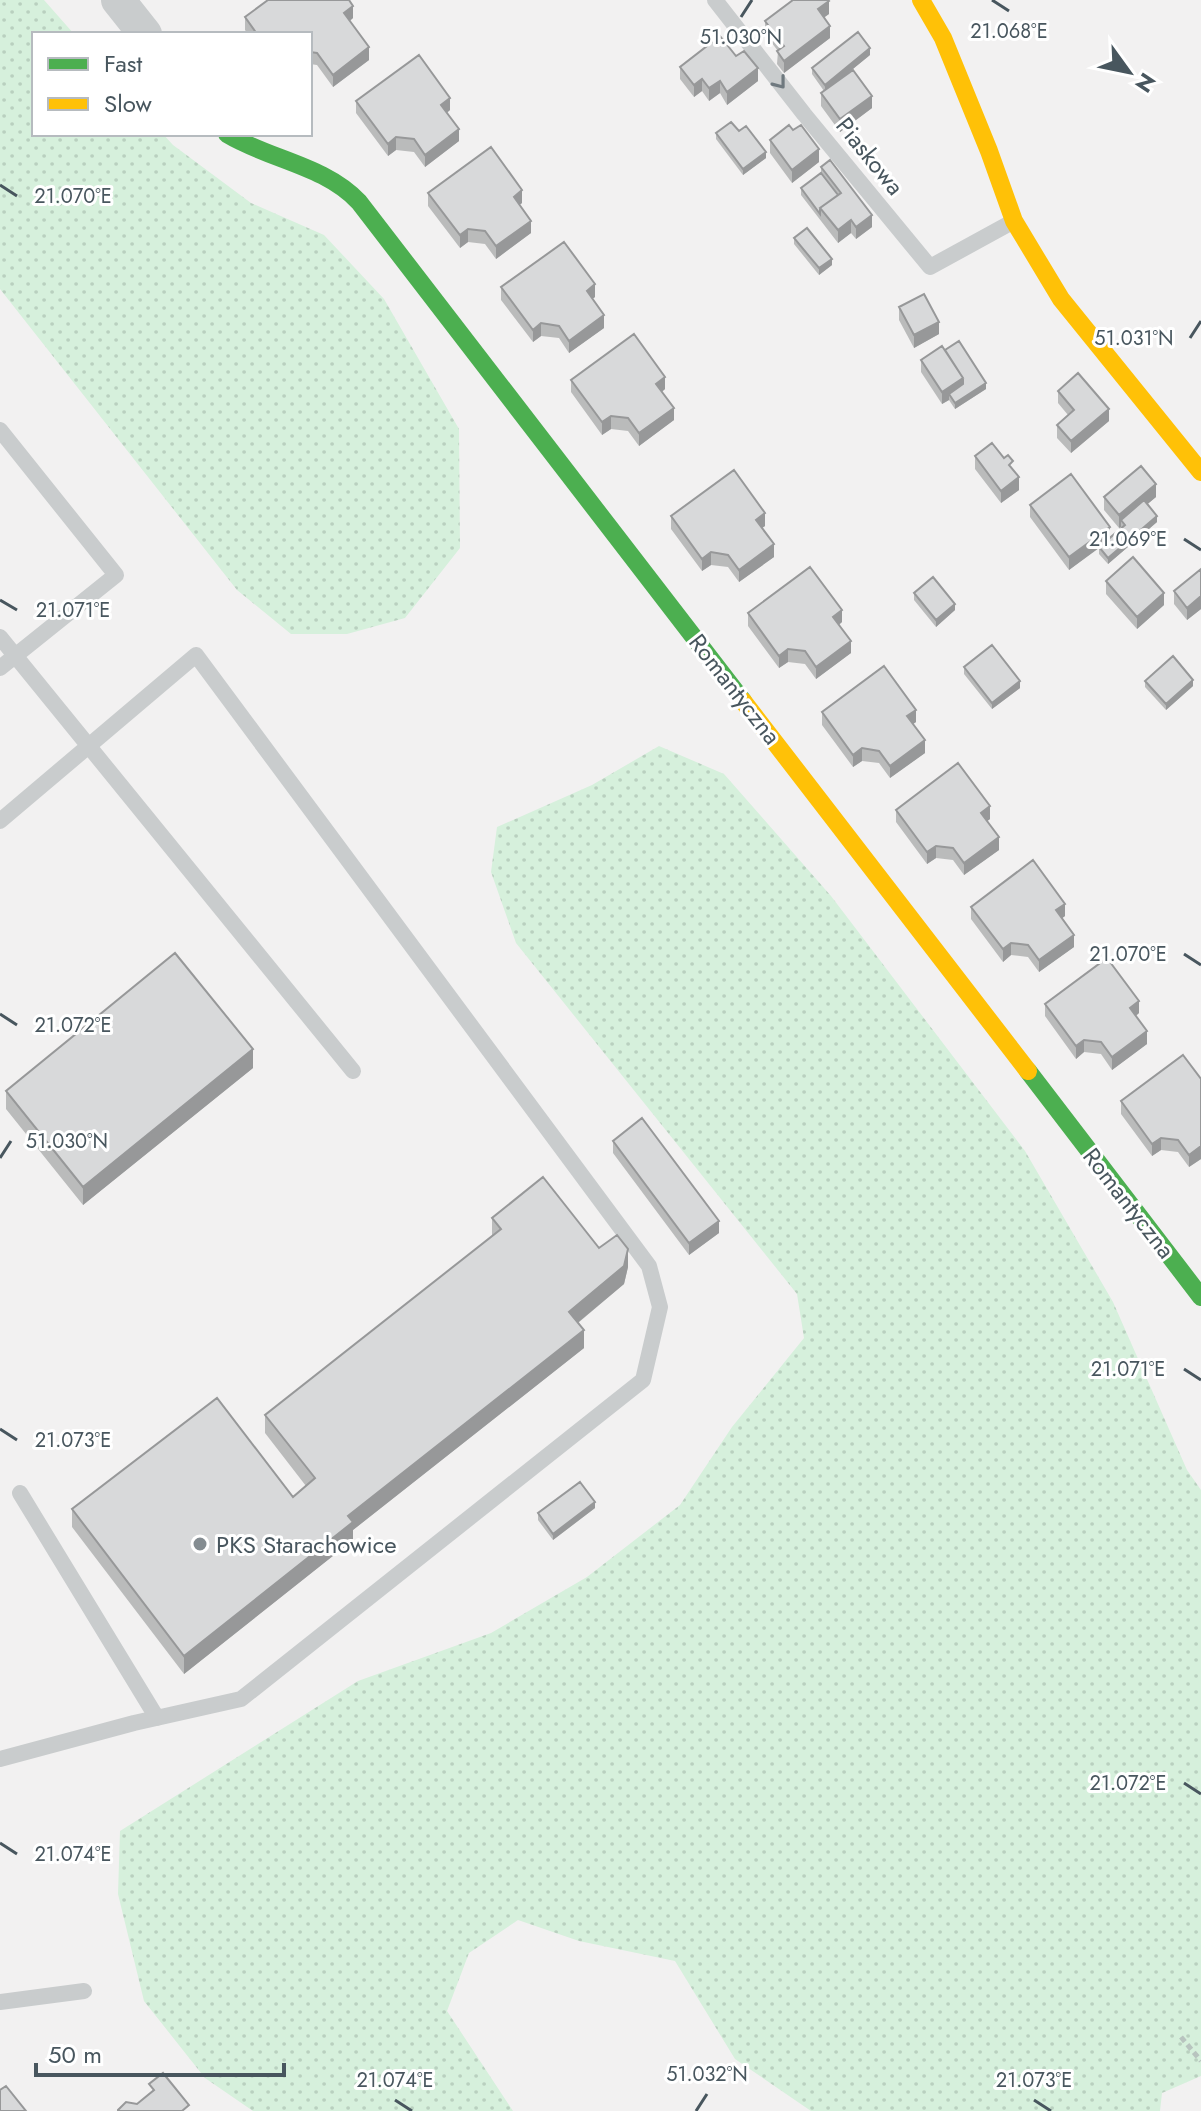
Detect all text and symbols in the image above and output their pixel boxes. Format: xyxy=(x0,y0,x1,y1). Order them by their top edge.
text: 21.068°E xyxy=(970,17,1048,46)
text: 51.030°N xyxy=(700,23,782,52)
legend xyxy=(32,32,312,136)
north arrow xyxy=(1089,32,1169,112)
text: Fast xyxy=(104,46,142,81)
text: N xyxy=(1128,67,1164,99)
one-way arrow xyxy=(771,75,785,89)
text: Slow xyxy=(104,86,152,121)
street label: Piaskowa xyxy=(828,109,912,203)
text: 21.070°E xyxy=(34,182,112,211)
text: 51.031°N xyxy=(1094,324,1174,353)
text: 21.069°E xyxy=(1089,525,1167,554)
text: 21.071°E xyxy=(36,596,110,625)
street label: Romantyczna xyxy=(681,626,789,752)
text: 21.070°E xyxy=(1089,940,1167,969)
text: 21.072°E xyxy=(35,1011,111,1040)
text: 51.030°N xyxy=(26,1127,108,1156)
street label: Romantyczna xyxy=(1075,1140,1183,1266)
text: 21.071°E xyxy=(1091,1355,1165,1384)
text: 21.073°E xyxy=(35,1426,111,1455)
place label: PKS Starachowice xyxy=(216,1527,397,1562)
marker: PKS Starachowice xyxy=(191,1535,209,1553)
text: 21.072°E xyxy=(1090,1769,1166,1798)
text: 21.074°E xyxy=(34,1840,112,1869)
scale bar xyxy=(36,2027,284,2077)
text: 50 m xyxy=(48,2037,102,2072)
text: 51.032°N xyxy=(666,2060,748,2089)
text: 21.074°E xyxy=(356,2066,434,2095)
text: 21.073°E xyxy=(996,2066,1072,2095)

